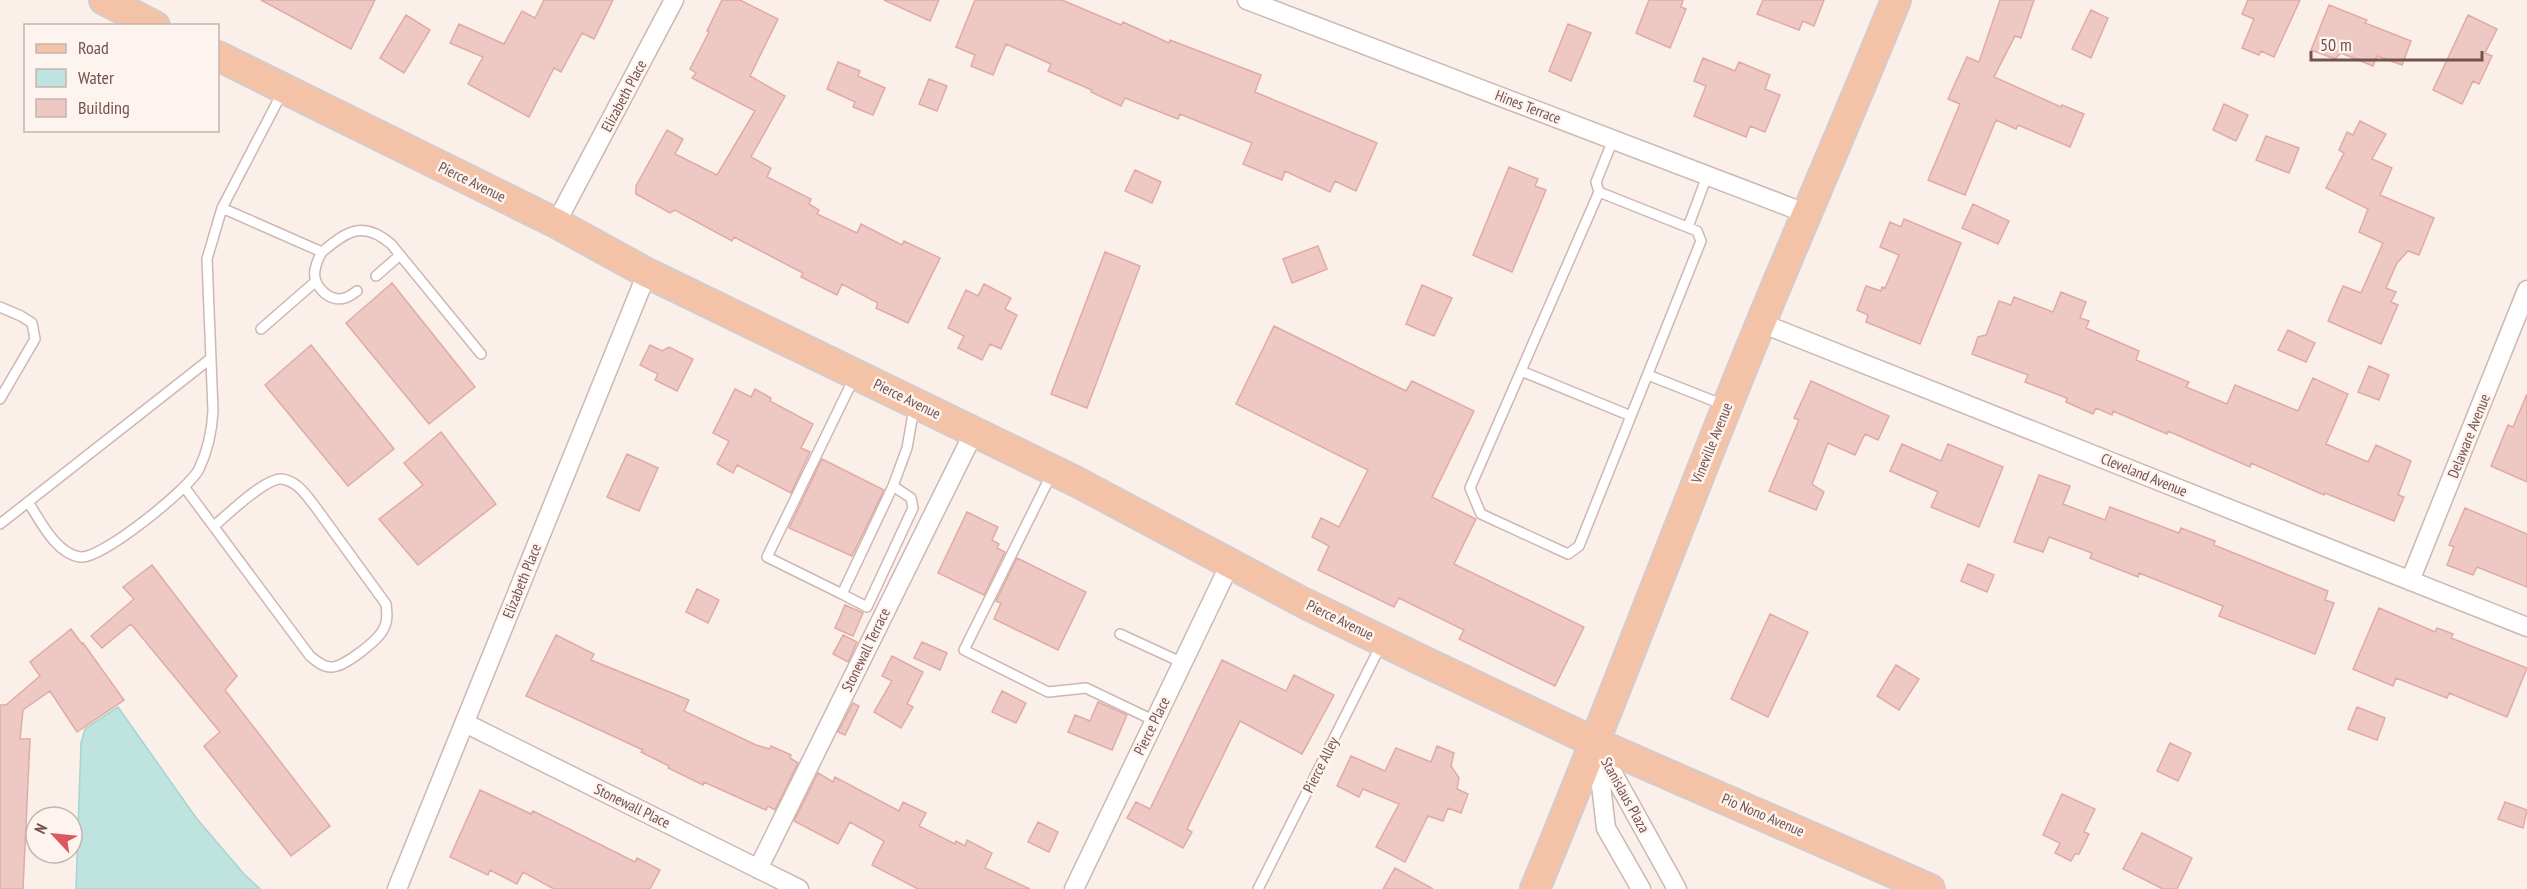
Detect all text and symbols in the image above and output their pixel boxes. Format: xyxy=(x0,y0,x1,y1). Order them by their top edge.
legend xyxy=(24,24,219,132)
scale bar xyxy=(2311,24,2482,62)
text: 50 m xyxy=(2320,33,2352,56)
text: Road xyxy=(78,36,109,59)
street label: Elizabeth Place xyxy=(597,57,650,135)
text: Water xyxy=(78,66,114,89)
street label: Hines Terrace xyxy=(1493,85,1564,128)
text: Building xyxy=(78,96,130,119)
street label: Pierce Avenue xyxy=(436,157,509,206)
street label: Pierce Avenue xyxy=(871,374,944,423)
street label: Delaware Avenue xyxy=(2443,391,2494,481)
street label: Vineville Avenue xyxy=(1686,400,1736,487)
street label: Cleveland Avenue xyxy=(2098,449,2190,501)
street label: Elizabeth Place xyxy=(498,541,545,621)
street label: Pierce Avenue xyxy=(1304,595,1377,644)
street label: Stonewall Terrace xyxy=(837,605,894,695)
street label: Pierce Place xyxy=(1129,694,1174,758)
street label: Pierce Alley xyxy=(1298,733,1343,796)
street label: Stanislaus Plaza xyxy=(1597,754,1654,836)
street label: Stonewall Place xyxy=(591,779,673,832)
street label: Pio Nono Avenue xyxy=(1719,789,1807,840)
north arrow xyxy=(24,805,84,865)
text: N xyxy=(30,820,51,837)

